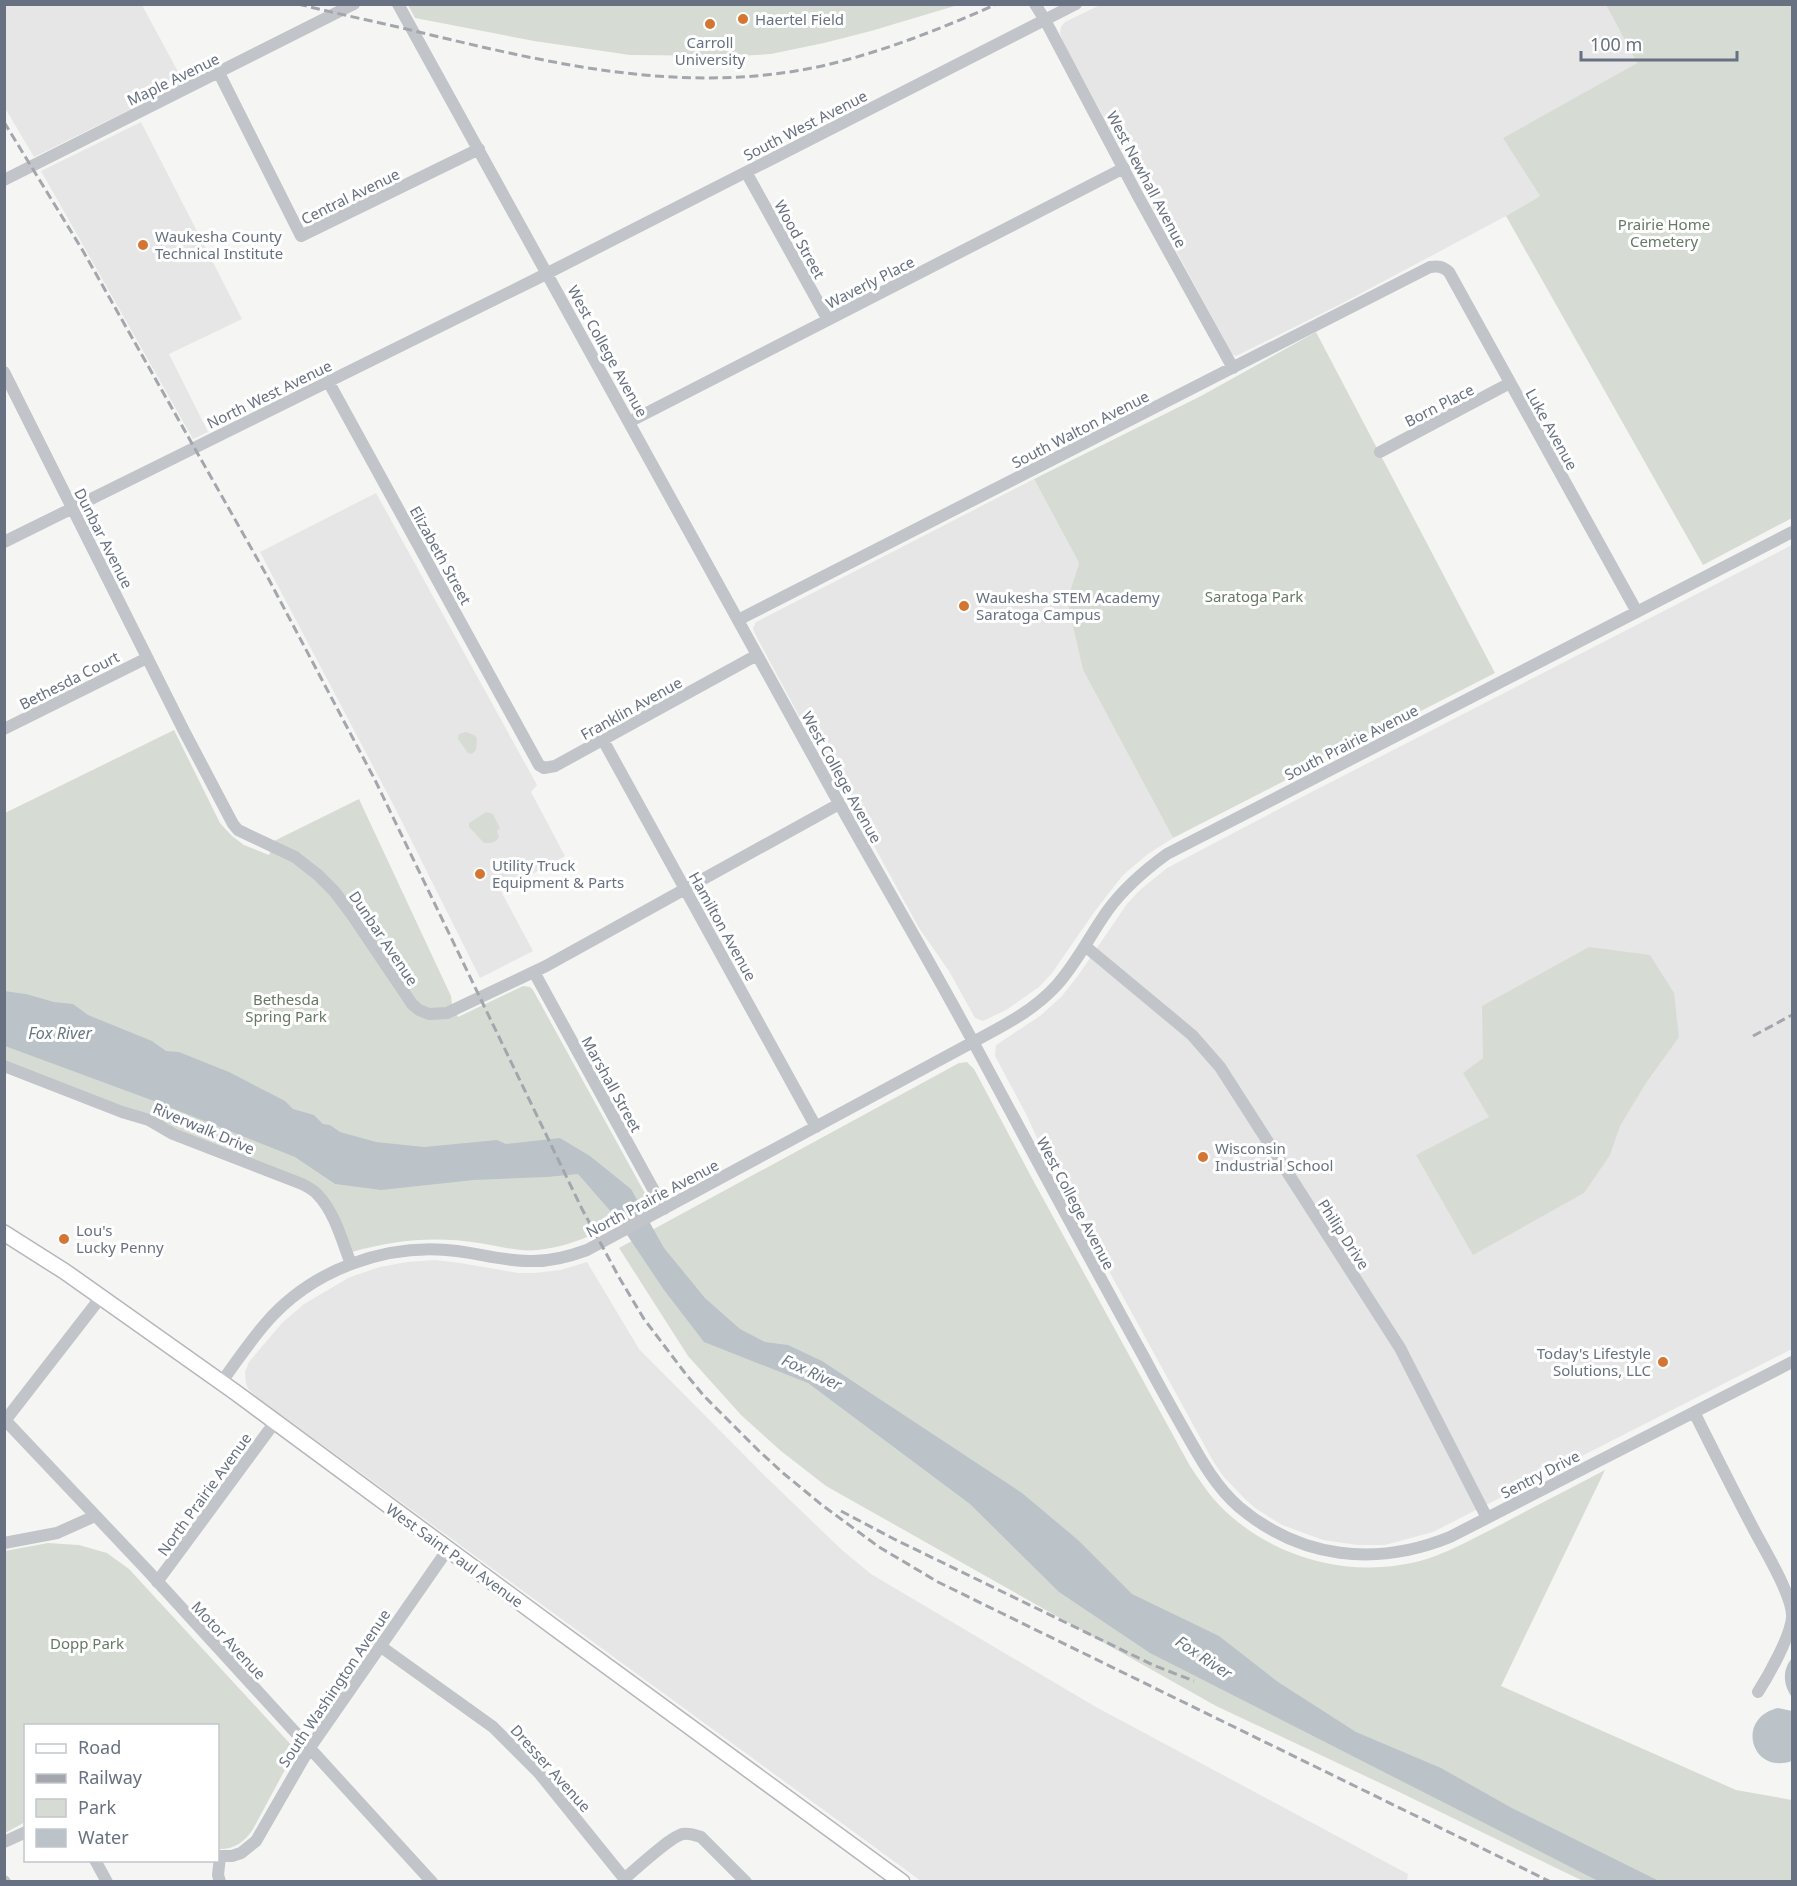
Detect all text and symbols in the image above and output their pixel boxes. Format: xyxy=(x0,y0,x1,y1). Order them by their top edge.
place label: Haertel Field xyxy=(755,9,844,29)
marker: Haertel Field xyxy=(736,12,750,26)
marker: Carroll University xyxy=(703,17,717,31)
scale bar xyxy=(1581,24,1737,62)
place label: Carroll University xyxy=(675,32,746,69)
text: 100 m xyxy=(1590,32,1642,56)
street label: Maple Avenue xyxy=(124,48,222,110)
street label: South West Avenue xyxy=(740,85,870,165)
street label: West Newhall Avenue xyxy=(1103,107,1191,251)
street label: Central Avenue xyxy=(297,163,403,229)
street label: Wood Street xyxy=(770,196,830,282)
park label: Prairie Home Cemetery xyxy=(1618,214,1710,251)
place label: Waukesha County Technical Institute xyxy=(155,226,283,263)
marker: Waukesha County Technical Institute xyxy=(136,238,150,252)
street label: Waverly Place xyxy=(822,251,918,313)
street label: West College Avenue xyxy=(563,282,653,420)
street label: North West Avenue xyxy=(203,355,335,433)
street label: Born Place xyxy=(1401,379,1477,431)
street label: Luke Avenue xyxy=(1521,385,1583,473)
street label: South Walton Avenue xyxy=(1008,386,1152,472)
street label: Dunbar Avenue xyxy=(70,484,138,592)
street label: Elizabeth Street xyxy=(406,502,477,608)
park label: Saratoga Park xyxy=(1205,586,1303,606)
place label: Waukesha STEM Academy Saratoga Campus xyxy=(976,587,1160,624)
marker: Waukesha STEM Academy Saratoga Campus xyxy=(957,599,971,613)
street label: Bethesda Court xyxy=(16,646,123,714)
street label: Franklin Avenue xyxy=(577,672,685,744)
street label: South Prairie Avenue xyxy=(1281,700,1421,784)
street label: West College Avenue xyxy=(797,708,887,846)
place label: Utility Truck Equipment & Parts xyxy=(492,855,624,892)
marker: Utility Truck Equipment & Parts xyxy=(473,867,487,881)
street label: Hamilton Avenue xyxy=(685,868,761,984)
street label: Dunbar Avenue xyxy=(345,887,423,989)
park label: Bethesda Spring Park xyxy=(245,989,327,1026)
water label: Fox River xyxy=(28,1022,92,1044)
street label: Marshall Street xyxy=(577,1033,647,1136)
street label: Riverwalk Drive xyxy=(150,1098,258,1158)
street label: West College Avenue xyxy=(1033,1133,1119,1273)
place label: Wisconsin Industrial School xyxy=(1215,1138,1333,1175)
marker: Wisconsin Industrial School xyxy=(1196,1150,1210,1164)
street label: North Prairie Avenue xyxy=(582,1155,722,1241)
street label: Philip Drive xyxy=(1314,1195,1374,1273)
place label: Lou's Lucky Penny xyxy=(76,1220,164,1257)
marker: Lou's Lucky Penny xyxy=(57,1232,71,1246)
place label: Today's Lifestyle Solutions, LLC xyxy=(1537,1343,1652,1380)
water label: Fox River xyxy=(779,1349,846,1396)
marker: Today's Lifestyle Solutions, LLC xyxy=(1656,1355,1670,1369)
street label: North Prairie Avenue xyxy=(153,1428,255,1560)
street label: Sentry Drive xyxy=(1497,1446,1583,1502)
street label: West Saint Paul Avenue xyxy=(382,1498,528,1612)
street label: Motor Avenue xyxy=(188,1597,270,1683)
street label: South Washington Avenue xyxy=(274,1605,394,1771)
water label: Fox River xyxy=(1171,1630,1237,1684)
park label: Dopp Park xyxy=(50,1633,124,1653)
street label: Dresser Avenue xyxy=(506,1720,596,1816)
legend xyxy=(24,1724,219,1862)
text: Road xyxy=(78,1735,121,1759)
text: Railway xyxy=(78,1765,143,1789)
text: Park xyxy=(78,1795,116,1819)
text: Water xyxy=(78,1825,129,1849)

